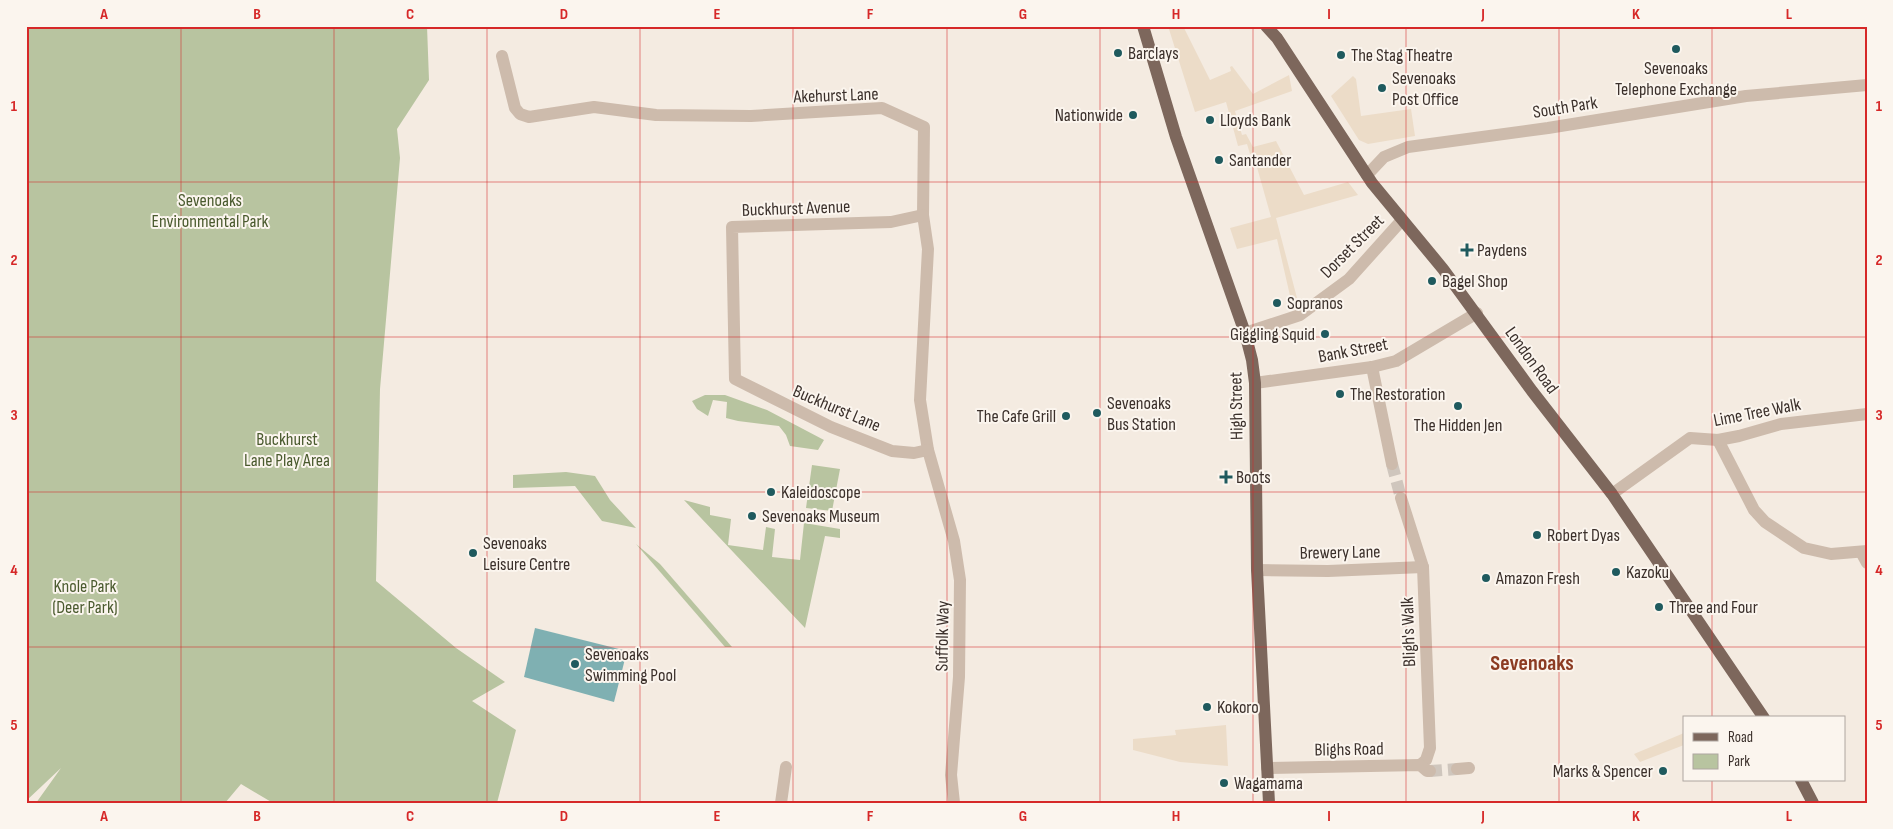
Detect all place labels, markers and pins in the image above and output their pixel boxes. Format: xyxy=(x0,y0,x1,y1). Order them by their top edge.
place label: Barclays xyxy=(1128,43,1179,64)
marker: Sevenoaks Telephone Exchange xyxy=(1670,43,1682,55)
place label: The Stag Theatre xyxy=(1351,45,1453,66)
marker: Barclays xyxy=(1112,47,1124,59)
marker: The Stag Theatre xyxy=(1335,49,1347,61)
place label: Sevenoaks Telephone Exchange xyxy=(1615,58,1737,100)
place label: Sevenoaks Post Office xyxy=(1392,68,1459,110)
marker: Sevenoaks Post Office xyxy=(1376,82,1388,94)
place label: Nationwide xyxy=(1055,105,1123,126)
marker: Nationwide xyxy=(1127,109,1139,121)
place label: Lloyds Bank xyxy=(1220,110,1291,131)
marker: Lloyds Bank xyxy=(1204,114,1216,126)
place label: Santander xyxy=(1229,150,1291,171)
marker: Santander xyxy=(1213,154,1225,166)
place label: Paydens xyxy=(1477,240,1527,261)
marker: Paydens xyxy=(1461,244,1473,256)
place label: Bagel Shop xyxy=(1442,271,1508,292)
marker: Bagel Shop xyxy=(1426,275,1438,287)
place label: Sopranos xyxy=(1287,293,1343,314)
marker: Sopranos xyxy=(1271,297,1283,309)
place label: Giggling Squid xyxy=(1230,324,1315,345)
marker: Giggling Squid xyxy=(1319,328,1331,340)
place label: The Restoration xyxy=(1350,384,1445,405)
marker: The Restoration xyxy=(1334,388,1346,400)
place label: Sevenoaks Bus Station xyxy=(1107,393,1176,435)
marker: The Hidden Jen xyxy=(1452,400,1464,412)
place label: The Cafe Grill xyxy=(977,406,1056,427)
marker: Sevenoaks Bus Station xyxy=(1091,407,1103,419)
marker: The Cafe Grill xyxy=(1060,410,1072,422)
place label: The Hidden Jen xyxy=(1414,415,1502,436)
place label: Boots xyxy=(1236,467,1271,488)
marker: Boots xyxy=(1220,471,1232,483)
place label: Kaleidoscope xyxy=(781,482,861,503)
marker: Kaleidoscope xyxy=(765,486,777,498)
place label: Sevenoaks Museum xyxy=(762,506,880,527)
marker: Sevenoaks Museum xyxy=(746,510,758,522)
place label: Robert Dyas xyxy=(1547,525,1620,546)
marker: Robert Dyas xyxy=(1531,529,1543,541)
place label: Sevenoaks Leisure Centre xyxy=(483,533,570,575)
marker: Sevenoaks Leisure Centre xyxy=(467,547,479,559)
place label: Kazoku xyxy=(1626,562,1669,583)
marker: Kazoku xyxy=(1610,566,1622,578)
place label: Amazon Fresh xyxy=(1495,568,1580,589)
marker: Amazon Fresh xyxy=(1480,572,1492,584)
place label: Three and Four xyxy=(1669,597,1758,618)
marker: Three and Four xyxy=(1653,601,1665,613)
place label: Sevenoaks Swimming Pool xyxy=(585,644,676,686)
marker: Sevenoaks Swimming Pool xyxy=(569,658,581,670)
place label: Kokoro xyxy=(1217,697,1259,718)
marker: Kokoro xyxy=(1201,701,1213,713)
place label: Marks & Spencer xyxy=(1553,761,1653,782)
marker: Marks & Spencer xyxy=(1657,765,1669,777)
place label: Wagamama xyxy=(1234,773,1303,794)
marker: Wagamama xyxy=(1218,777,1230,789)

